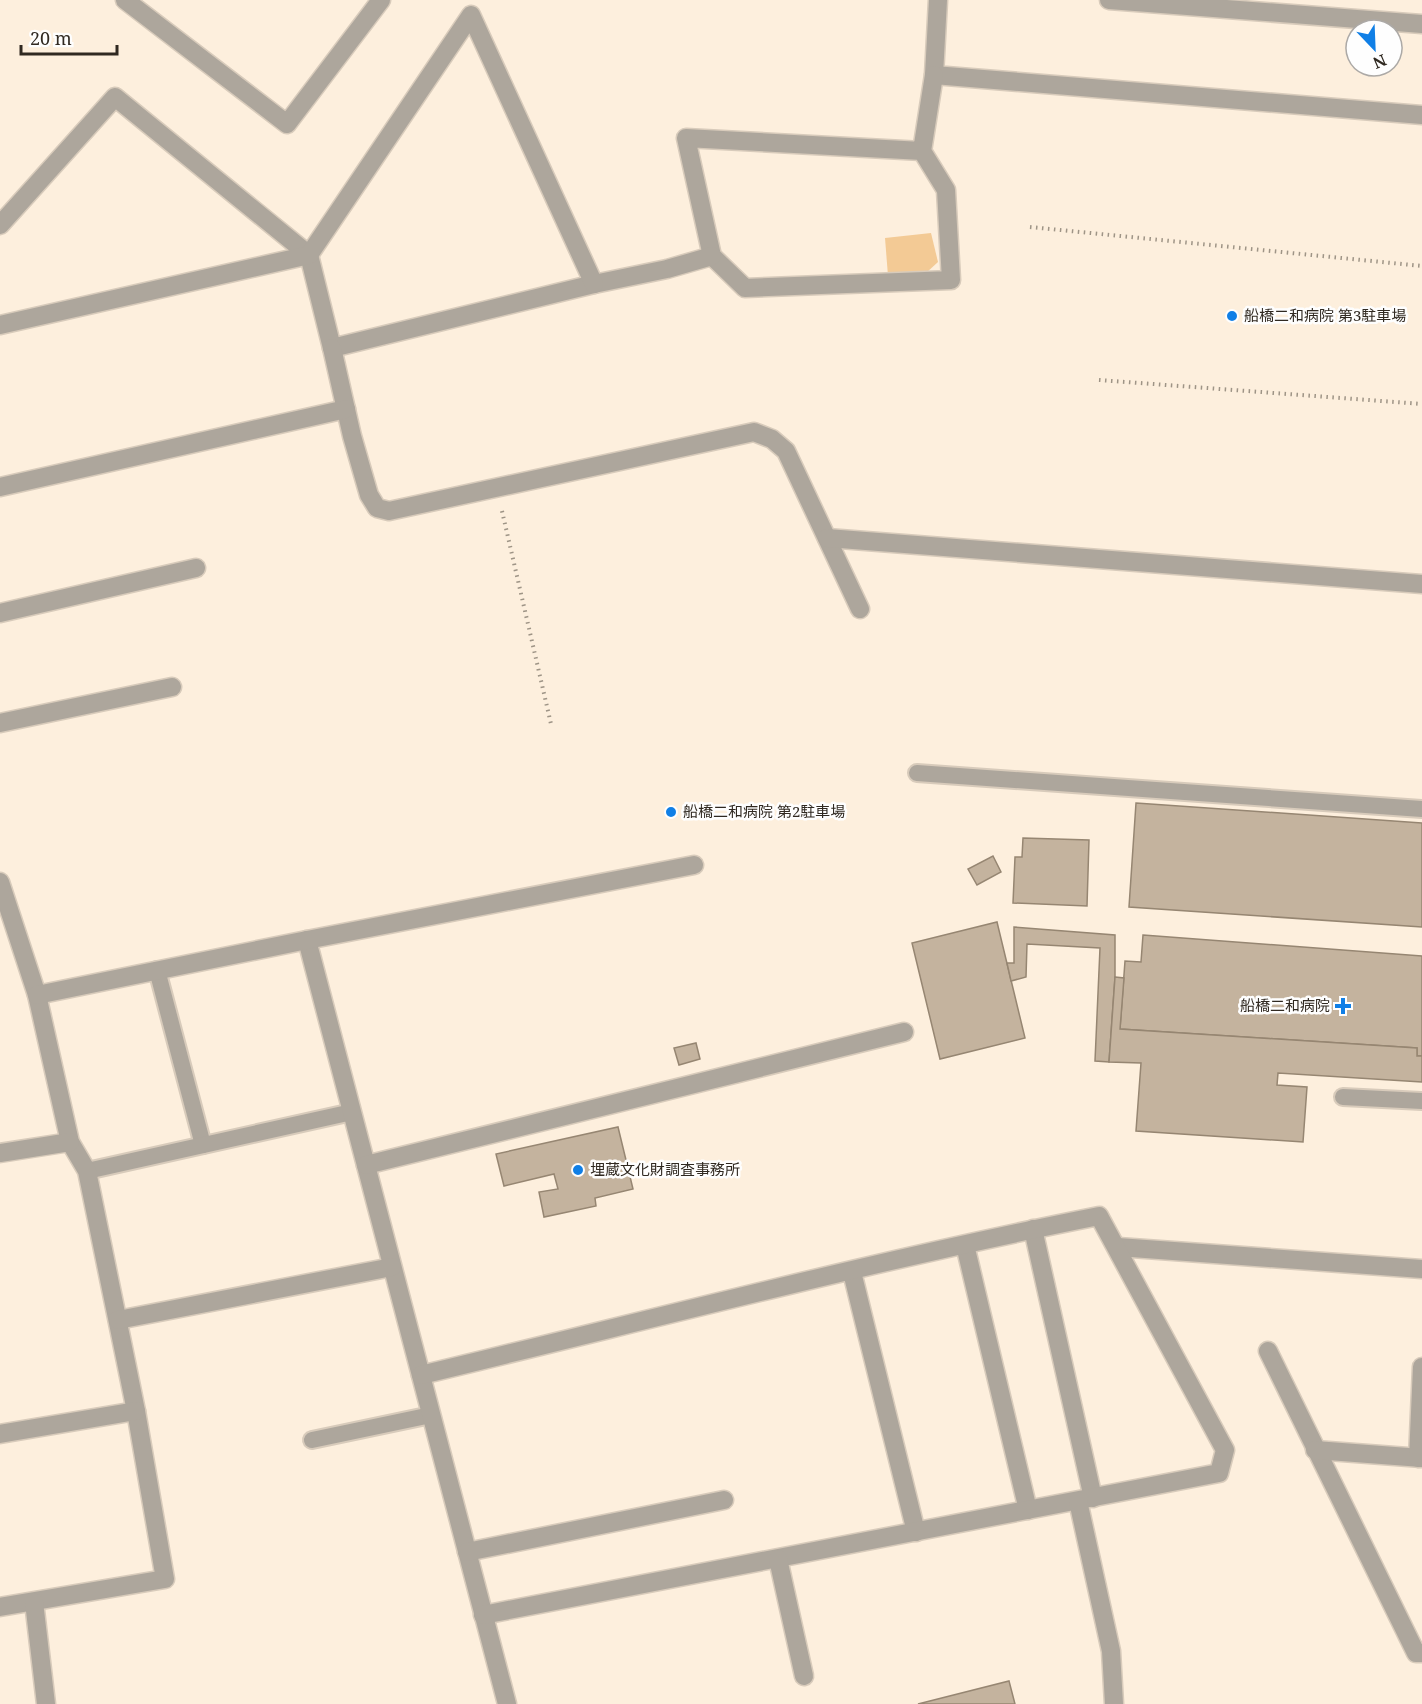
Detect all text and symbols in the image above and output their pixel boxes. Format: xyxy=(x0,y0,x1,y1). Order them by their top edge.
scale bar xyxy=(21,18,117,56)
north arrow xyxy=(1344,18,1404,78)
text: 20 m xyxy=(30,26,72,50)
text: N xyxy=(1369,49,1390,75)
place label: 船橋二和病院 第3駐車場 xyxy=(1244,305,1406,325)
marker: 船橋二和病院 第3駐車場 xyxy=(1225,309,1239,323)
place label: 船橋二和病院 第2駐車場 xyxy=(683,801,845,821)
marker: 船橋二和病院 第2駐車場 xyxy=(664,805,678,819)
place label: 船橋二和病院 xyxy=(1240,995,1330,1015)
marker: 船橋二和病院 xyxy=(1334,997,1352,1015)
place label: 埋蔵文化財調査事務所 xyxy=(590,1159,740,1179)
marker: 埋蔵文化財調査事務所 xyxy=(571,1163,585,1177)

